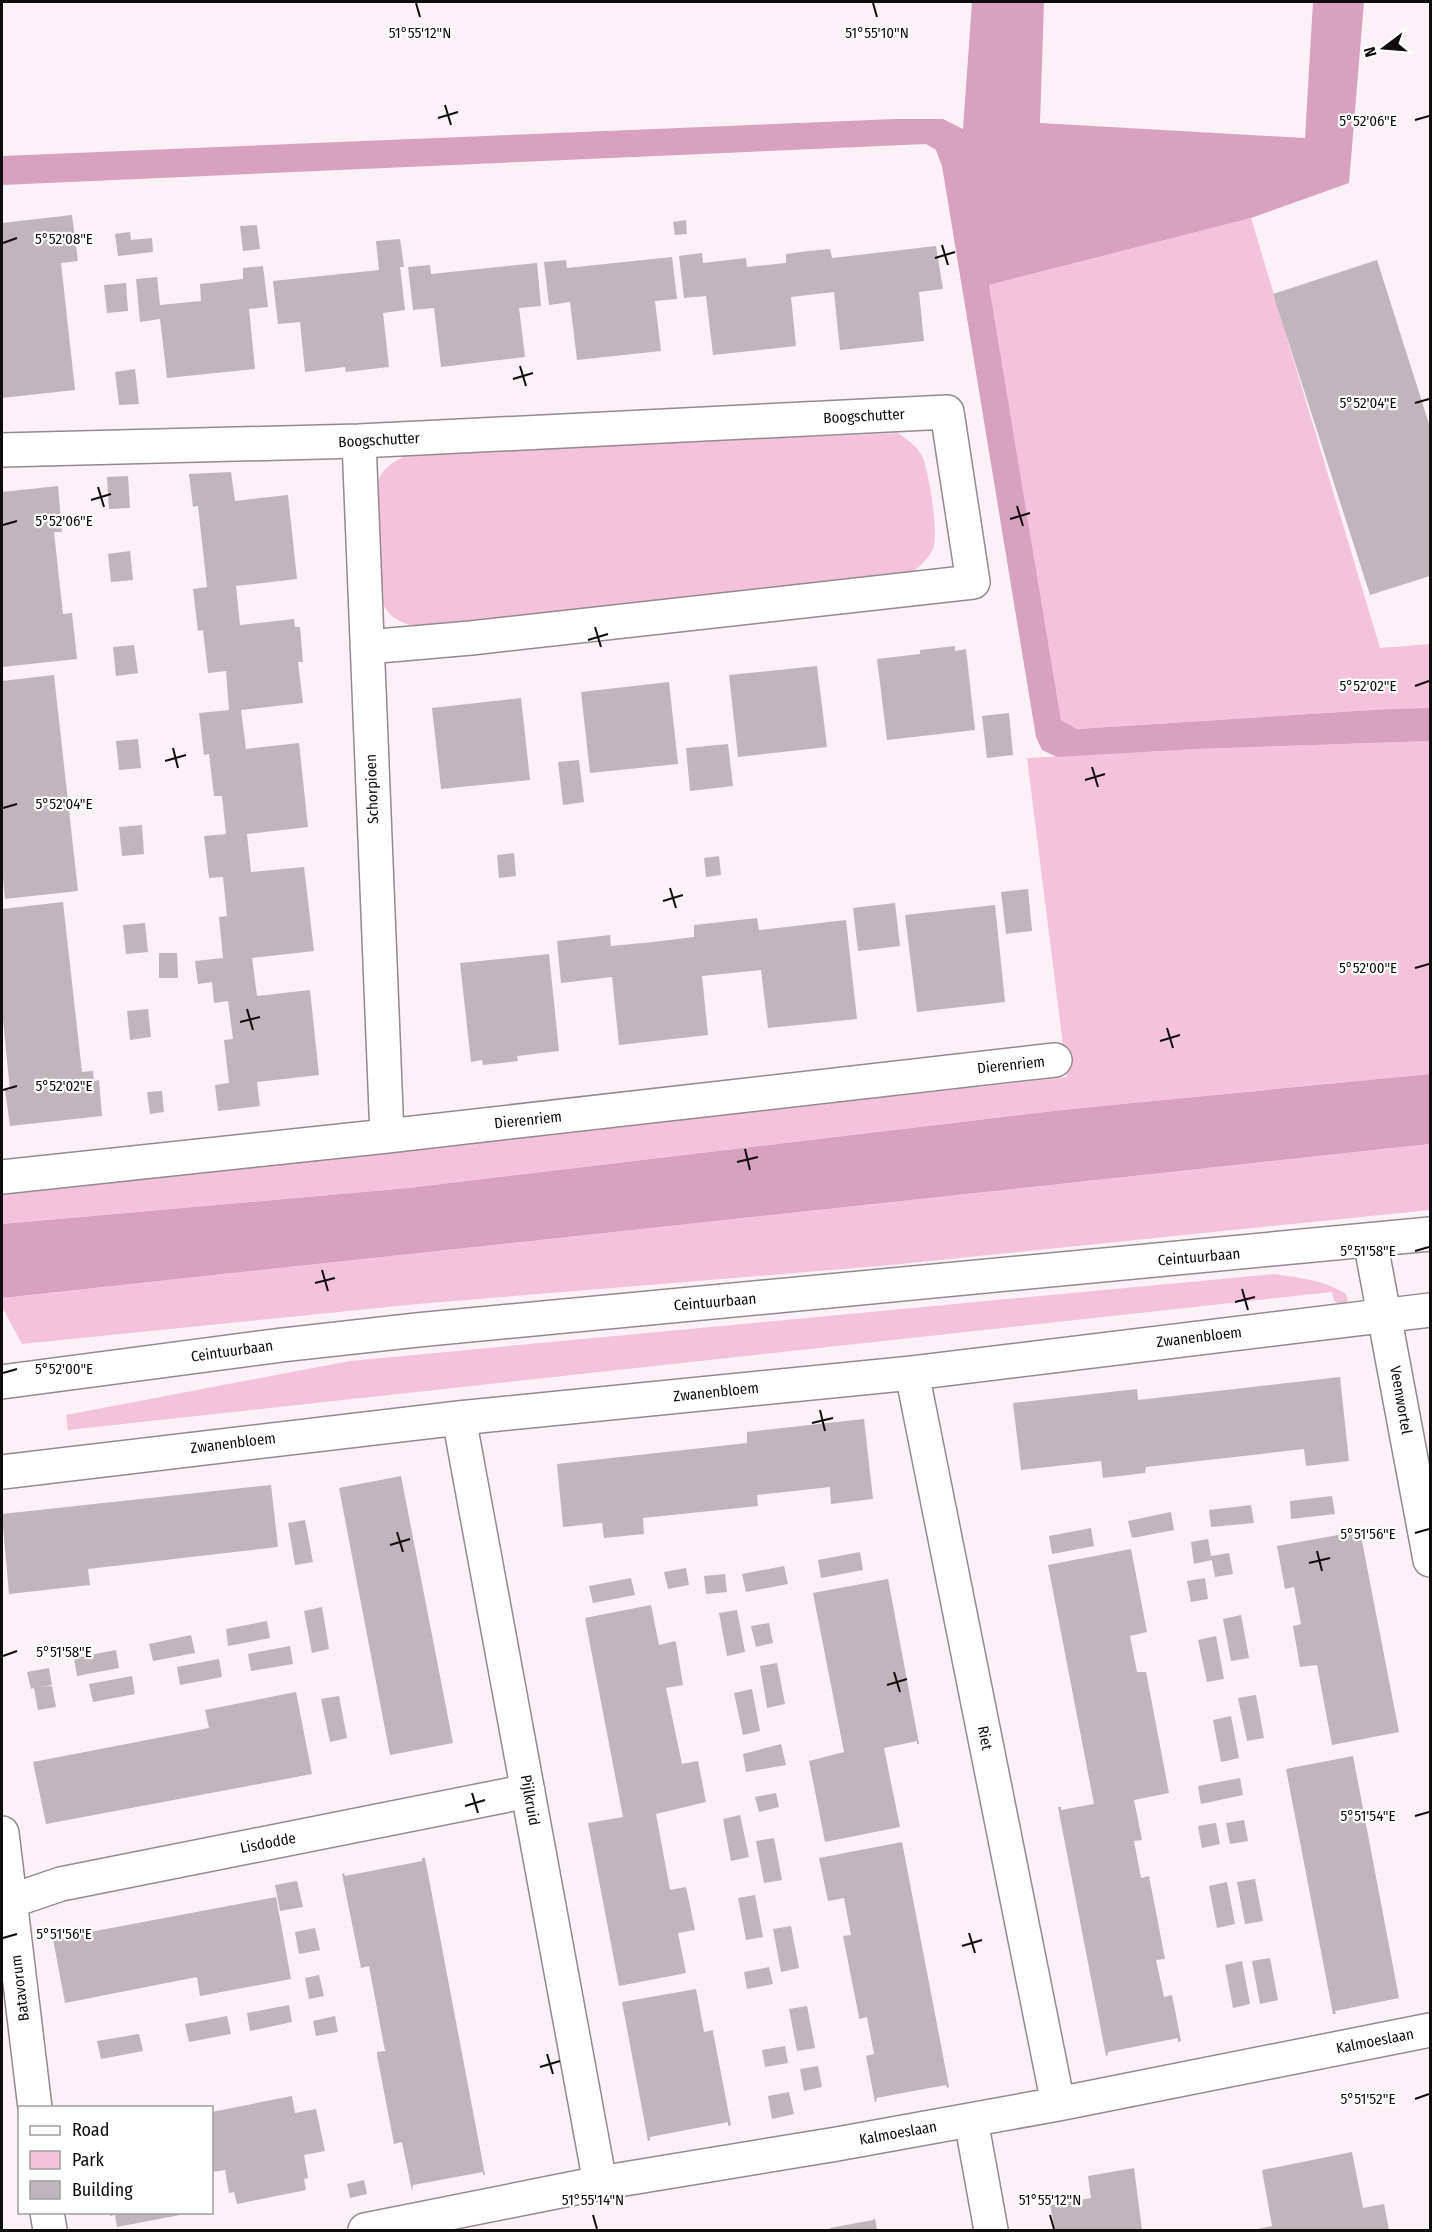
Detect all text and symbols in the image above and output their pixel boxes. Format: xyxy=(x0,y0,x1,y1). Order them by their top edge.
north arrow xyxy=(1354,18,1414,78)
text: 51°55'12"N xyxy=(389,24,451,42)
text: 51°55'10"N xyxy=(845,24,909,42)
text: N xyxy=(1360,45,1381,59)
text: 5°52'06"E xyxy=(1339,112,1397,130)
text: 5°52'08"E xyxy=(35,230,93,248)
text: 5°52'04"E xyxy=(1339,394,1397,412)
street label: Boogschutter xyxy=(823,405,906,427)
street label: Boogschutter xyxy=(338,429,421,451)
text: 5°52'06"E xyxy=(35,512,93,530)
text: 5°52'02"E xyxy=(1340,677,1396,695)
street label: Schorpioen xyxy=(362,754,382,824)
text: 5°52'04"E xyxy=(35,795,93,813)
text: 5°52'00"E xyxy=(1339,959,1397,977)
street label: Dierenriem xyxy=(976,1052,1046,1078)
text: 5°52'02"E xyxy=(36,1077,92,1095)
street label: Dierenriem xyxy=(493,1107,563,1133)
text: 5°51'58"E xyxy=(1340,1242,1396,1260)
street label: Ceintuurbaan xyxy=(1157,1244,1241,1270)
street label: Ceintuurbaan xyxy=(673,1289,757,1315)
street label: Zwanenbloem xyxy=(1155,1323,1243,1351)
street label: Ceintuurbaan xyxy=(190,1336,274,1366)
text: 5°52'00"E xyxy=(35,1360,93,1378)
street label: Veenwortel xyxy=(1386,1364,1416,1436)
street label: Zwanenbloem xyxy=(672,1379,760,1405)
street label: Zwanenbloem xyxy=(189,1429,277,1457)
text: 5°51'56"E xyxy=(1340,1525,1396,1543)
text: 5°51'58"E xyxy=(36,1643,92,1661)
street label: Riet xyxy=(974,1724,996,1752)
street label: Pijlkruid xyxy=(517,1773,543,1827)
text: 5°51'54"E xyxy=(1341,1807,1395,1825)
street label: Lisdodde xyxy=(239,1829,297,1857)
text: 5°51'56"E xyxy=(36,1925,92,1943)
street label: Batavorum xyxy=(7,1954,33,2022)
street label: Kalmoeslaan xyxy=(1335,2025,1415,2057)
text: 5°51'52"E xyxy=(1341,2090,1395,2108)
legend xyxy=(18,2106,213,2214)
street label: Kalmoeslaan xyxy=(858,2117,938,2149)
text: Road xyxy=(72,2119,109,2141)
text: Park xyxy=(72,2149,105,2171)
text: Building xyxy=(72,2179,133,2201)
text: 51°55'14"N xyxy=(562,2191,624,2209)
text: 51°55'12"N xyxy=(1019,2191,1081,2209)

